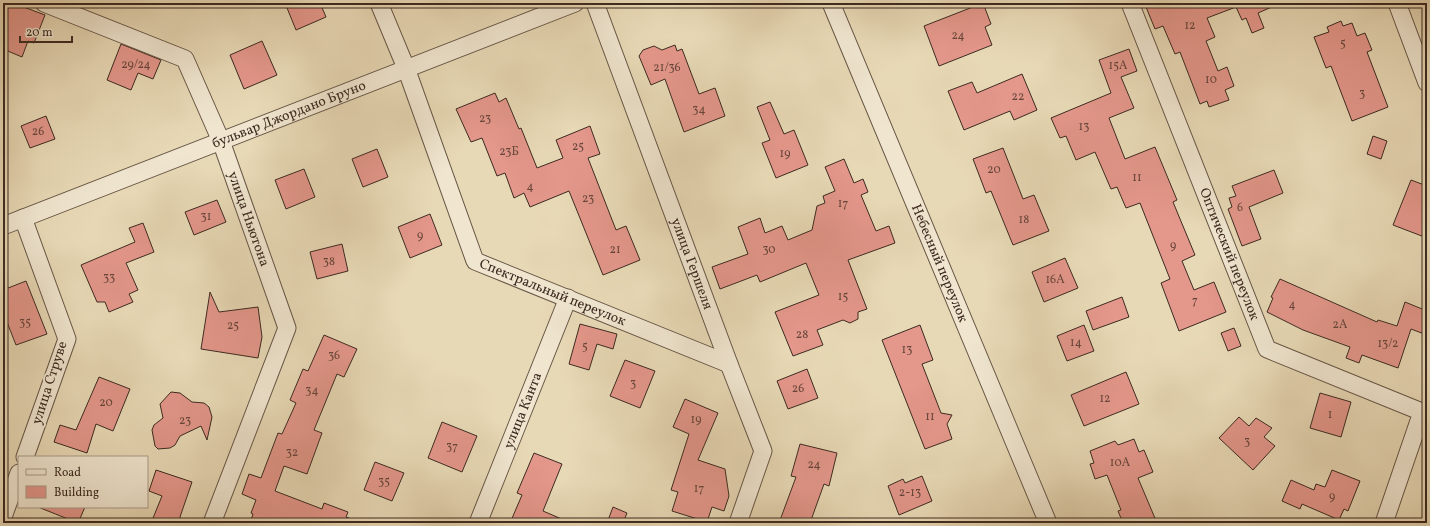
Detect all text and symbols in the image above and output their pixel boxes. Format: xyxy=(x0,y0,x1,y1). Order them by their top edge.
scale bar xyxy=(20,18,72,44)
house number: 12 xyxy=(1184,18,1196,34)
text: 20 m xyxy=(26,25,53,41)
house number: 24 xyxy=(951,28,965,44)
house number: 5 xyxy=(1340,36,1346,52)
house number: 29/24 xyxy=(121,57,151,73)
house number: 15А xyxy=(1109,58,1128,74)
house number: 21/36 xyxy=(653,60,681,76)
house number: 10 xyxy=(1205,72,1217,88)
street label: бульвар Джордано Бруно xyxy=(209,76,369,153)
house number: 3 xyxy=(1359,86,1365,102)
house number: 22 xyxy=(1012,89,1024,105)
house number: 34 xyxy=(692,102,706,118)
house number: 23 xyxy=(479,111,491,127)
house number: 13 xyxy=(1079,119,1089,135)
house number: 26 xyxy=(32,124,44,140)
house number: 25 xyxy=(572,139,584,155)
house number: 23Б xyxy=(499,144,519,160)
house number: 19 xyxy=(780,146,790,162)
house number: 20 xyxy=(987,162,1001,178)
street label: улица Ньютона xyxy=(223,169,274,269)
house number: 11 xyxy=(1132,170,1142,186)
house number: 4 xyxy=(526,179,534,195)
street label: Оптический переулок xyxy=(1195,185,1264,323)
house number: 23 xyxy=(582,191,594,207)
house number: 17 xyxy=(838,196,848,212)
house number: 6 xyxy=(1237,200,1243,216)
street label: Небесный переулок xyxy=(907,201,973,326)
house number: 31 xyxy=(201,209,211,225)
house number: 18 xyxy=(1019,212,1029,228)
street label: улица Гершеля xyxy=(666,215,717,312)
house number: 9 xyxy=(417,228,423,244)
house number: 9 xyxy=(1170,238,1176,254)
house number: 21 xyxy=(609,242,621,258)
house number: 30 xyxy=(762,242,776,258)
house number: 38 xyxy=(323,254,335,270)
street label: Спектральный переулок xyxy=(476,254,629,331)
house number: 33 xyxy=(103,270,115,286)
house number: 16А xyxy=(1045,272,1065,288)
house number: 15 xyxy=(838,289,848,305)
house number: 7 xyxy=(1192,293,1198,309)
house number: 4 xyxy=(1288,297,1296,313)
house number: 35 xyxy=(19,315,31,331)
house number: 2А xyxy=(1333,317,1348,333)
house number: 25 xyxy=(227,318,239,334)
house number: 28 xyxy=(796,327,808,343)
house number: 14 xyxy=(1070,335,1082,351)
house number: 13/2 xyxy=(1377,336,1399,352)
street label: улица Струве xyxy=(28,339,73,427)
house number: 5 xyxy=(582,339,588,355)
house number: 13 xyxy=(902,342,912,358)
house number: 36 xyxy=(328,348,340,364)
street label: улица Канта xyxy=(499,370,547,452)
house number: 3 xyxy=(630,376,636,392)
house number: 26 xyxy=(792,381,804,397)
house number: 34 xyxy=(305,383,319,399)
house number: 12 xyxy=(1099,391,1111,407)
house number: 20 xyxy=(99,395,113,411)
house number: 1 xyxy=(1328,407,1332,423)
house number: 11 xyxy=(925,409,935,425)
house number: 19 xyxy=(691,412,701,428)
house number: 23 xyxy=(179,413,191,429)
house number: 3 xyxy=(1244,434,1250,450)
house number: 37 xyxy=(446,439,458,455)
house number: 32 xyxy=(286,445,298,461)
house number: 10А xyxy=(1110,455,1131,471)
legend xyxy=(18,456,148,508)
house number: 24 xyxy=(807,457,821,473)
text: Road xyxy=(54,465,81,481)
house number: 35 xyxy=(378,474,390,490)
house number: 17 xyxy=(694,481,704,497)
text: Building xyxy=(54,485,99,501)
house number: 2-13 xyxy=(899,485,921,501)
house number: 9 xyxy=(1329,489,1335,505)

